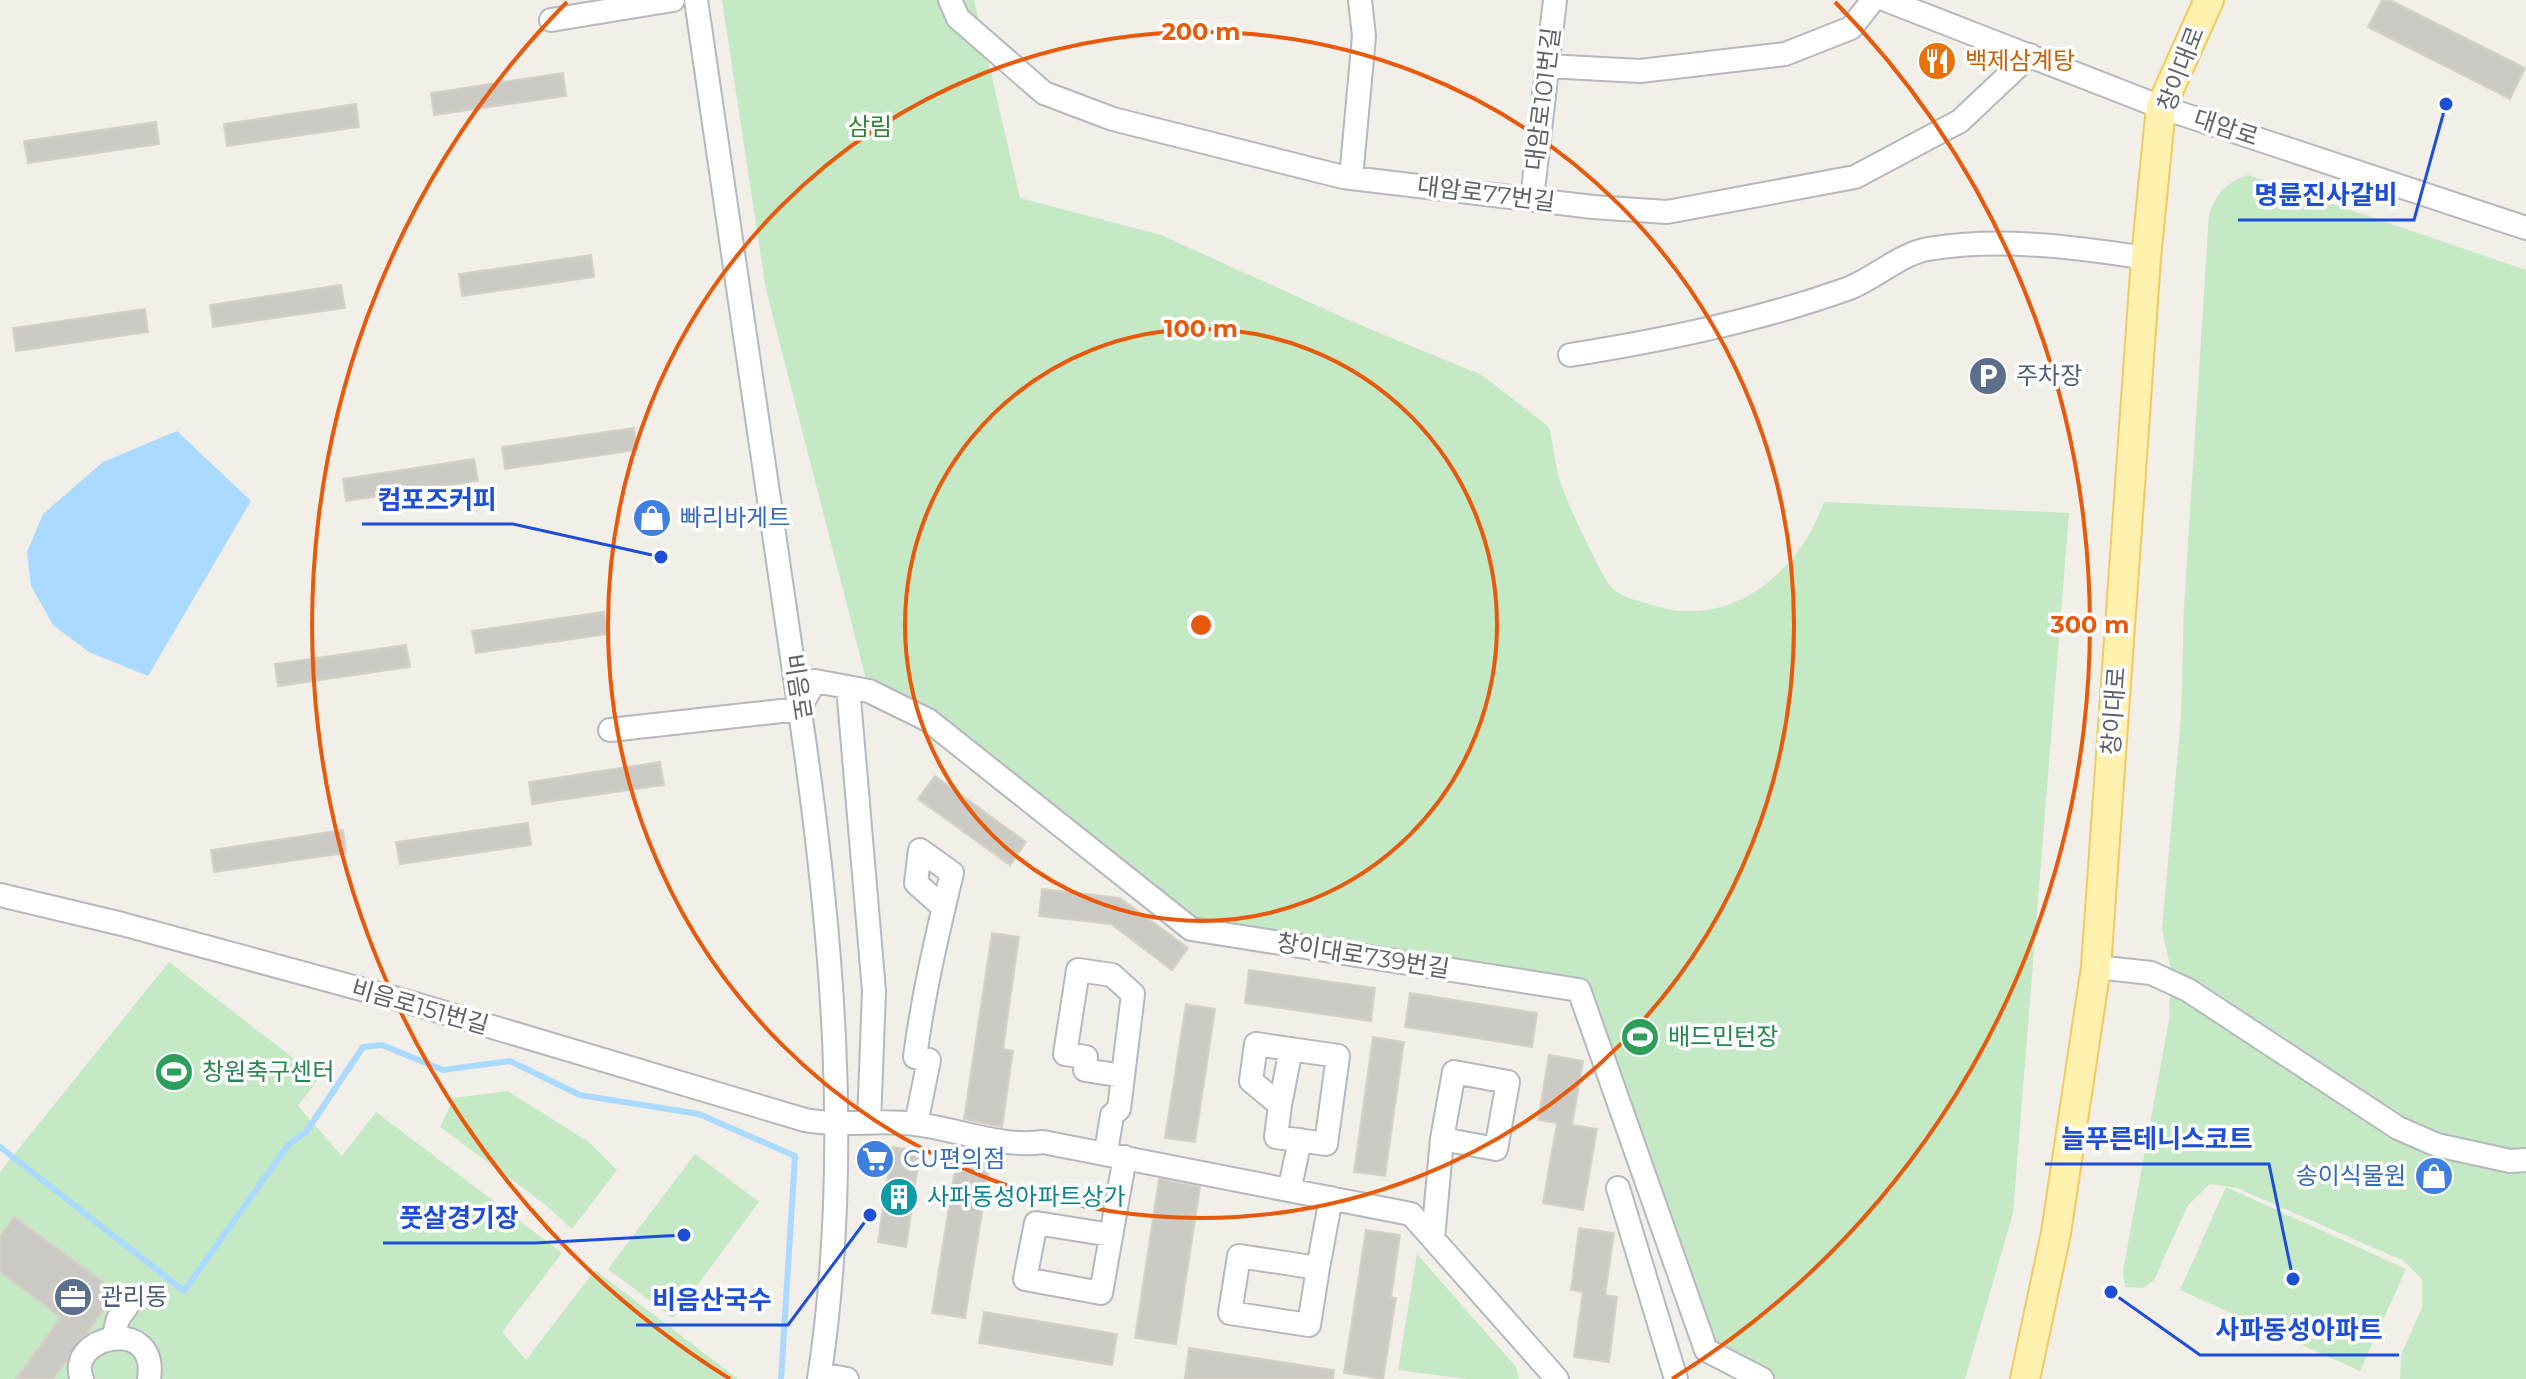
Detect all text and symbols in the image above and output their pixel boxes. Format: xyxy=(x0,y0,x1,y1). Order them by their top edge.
text: 200 m xyxy=(1162,17,1240,46)
street label: 창이대로 xyxy=(2151,22,2210,115)
street label: 대암로101번길 xyxy=(1519,26,1566,172)
restaurant icon: 백제삼계탕 xyxy=(1916,40,1958,82)
place label: 백제삼계탕 xyxy=(1965,46,2075,75)
street label: 대암로 xyxy=(2190,103,2262,152)
park label: 삼림 xyxy=(848,112,892,141)
callout: 명륜진사갈비 xyxy=(2238,170,2414,220)
street label: 대암로77번길 xyxy=(1415,171,1557,216)
text: 명륜진사갈비 xyxy=(2254,179,2398,211)
text: 100 m xyxy=(1164,314,1238,343)
parking icon: 주차장 xyxy=(1967,355,2009,397)
place label: 주차장 xyxy=(2016,361,2082,390)
callout: 컴포즈커피 xyxy=(362,474,513,524)
text: 컴포즈커피 xyxy=(377,484,497,516)
shop icon: 빠리바게트 xyxy=(631,497,673,539)
place label: 빠리바게트 xyxy=(680,503,790,532)
text: 300 m xyxy=(2050,610,2129,639)
centre of rings xyxy=(1187,611,1215,639)
street label: 비음로 xyxy=(779,652,818,722)
street label: 창이대로 xyxy=(2096,666,2131,756)
street label: 창이대로739번길 xyxy=(1275,928,1452,983)
street label: 비음로151번길 xyxy=(348,973,492,1040)
sports icon: 배드민턴장 xyxy=(1619,1016,1661,1058)
place label: 배드민턴장 xyxy=(1668,1022,1778,1051)
sports icon: 창원축구센터 xyxy=(153,1051,195,1093)
place label: 창원축구센터 xyxy=(202,1057,334,1086)
callout: 늘푸른테니스코트 xyxy=(2045,1114,2269,1164)
text: 늘푸른테니스코트 xyxy=(2061,1123,2253,1155)
supermarket icon: CU편의점 xyxy=(854,1138,896,1180)
place label: CU편의점 xyxy=(903,1144,1005,1173)
shop icon: 송이식물원 xyxy=(2413,1155,2455,1197)
place label: 송이식물원 xyxy=(2296,1161,2406,1190)
building icon: 사파동성아파트상가 xyxy=(878,1176,920,1218)
place label: 사파동성아파트상가 xyxy=(927,1182,1126,1211)
callout: 풋살경기장 xyxy=(383,1193,535,1243)
text: 풋살경기장 xyxy=(399,1202,519,1234)
callout: 비음산국수 xyxy=(636,1275,788,1325)
office icon: 관리동 xyxy=(52,1276,94,1318)
place label: 관리동 xyxy=(101,1282,167,1311)
text: 비음산국수 xyxy=(652,1284,772,1316)
callout: 사파동성아파트 xyxy=(2200,1305,2399,1355)
text: 사파동성아파트 xyxy=(2215,1314,2383,1346)

